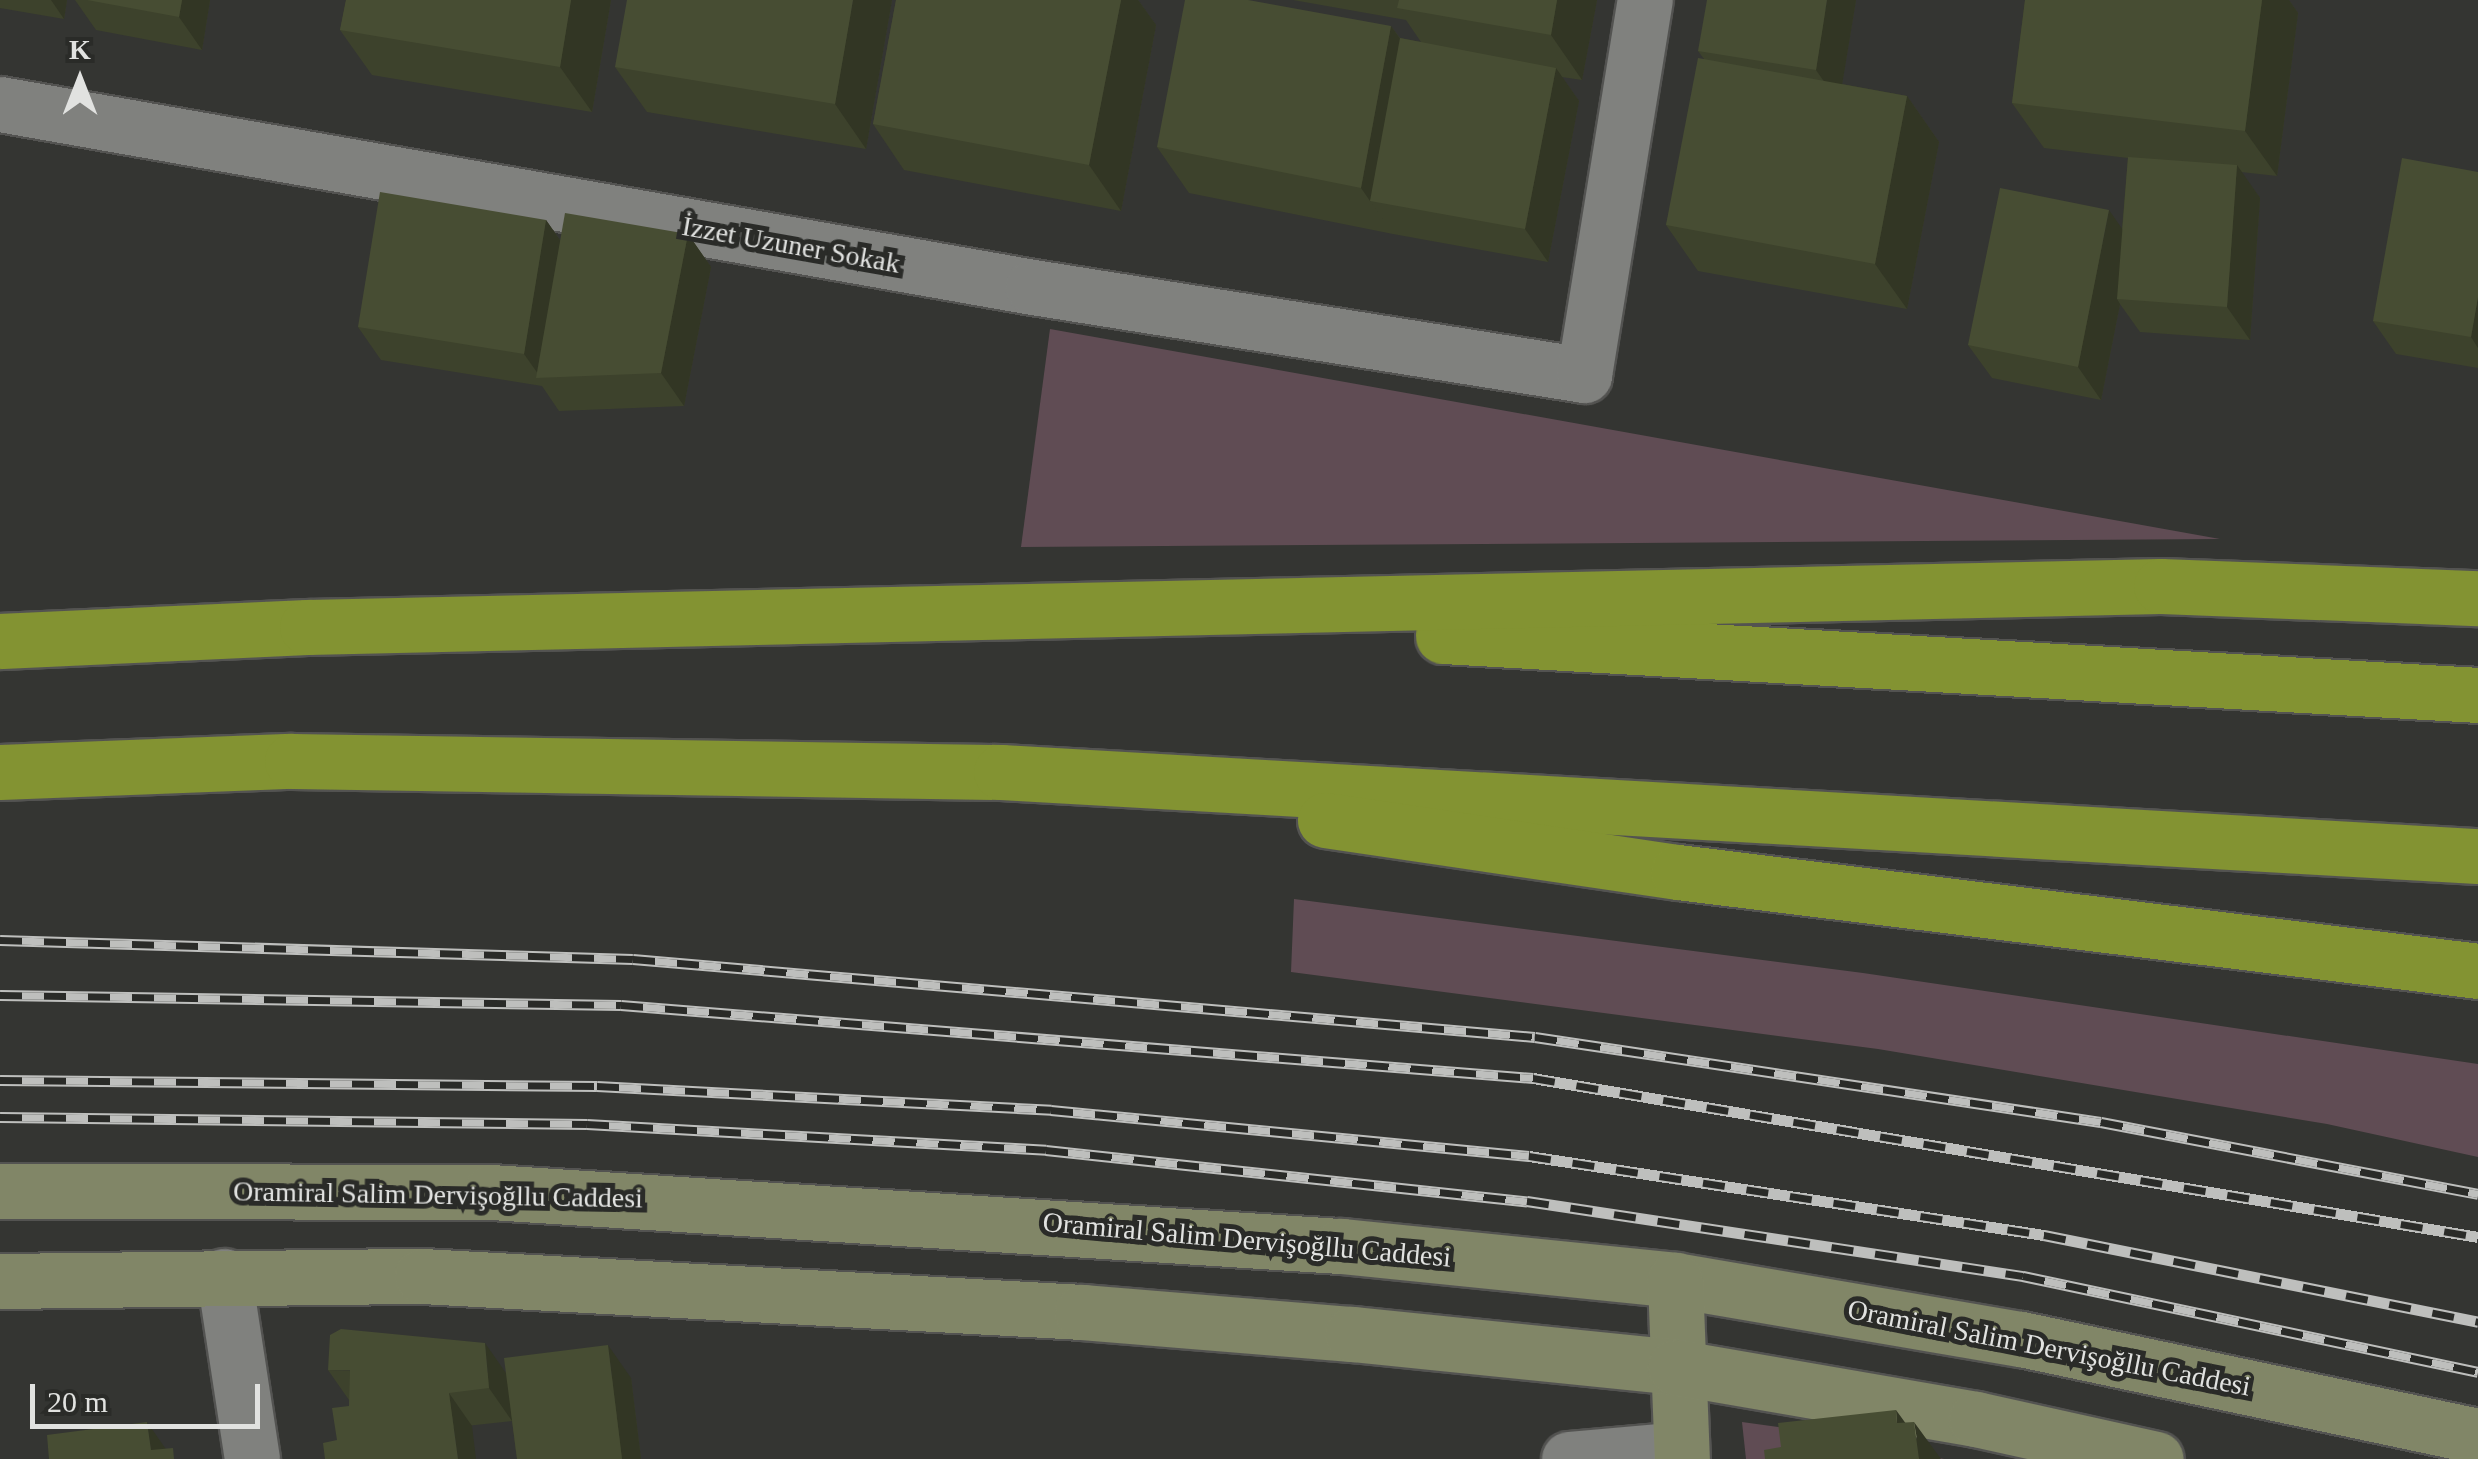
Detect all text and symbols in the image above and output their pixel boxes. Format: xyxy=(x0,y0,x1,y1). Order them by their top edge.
north arrow xyxy=(30,30,130,130)
text: K xyxy=(69,34,91,65)
street label: İzzet Uzuner Sokak xyxy=(679,209,903,281)
street label: Oramiral Salim Dervişoğllu Caddesi xyxy=(233,1175,643,1215)
street label: Oramiral Salim Dervişoğllu Caddesi xyxy=(1041,1205,1453,1275)
street label: Oramiral Salim Dervişoğllu Caddesi xyxy=(1845,1292,2253,1404)
scale bar xyxy=(35,1364,265,1426)
text: 20 m xyxy=(47,1385,108,1418)

